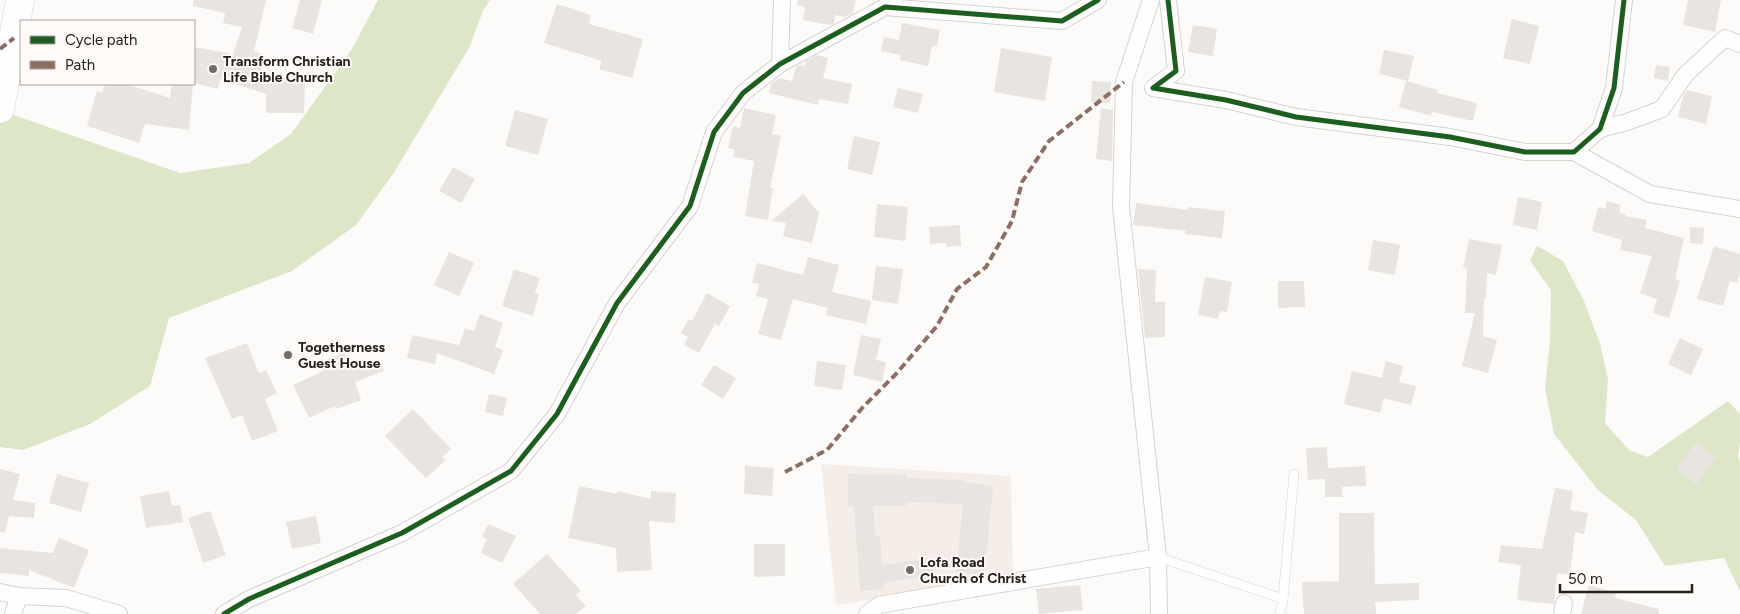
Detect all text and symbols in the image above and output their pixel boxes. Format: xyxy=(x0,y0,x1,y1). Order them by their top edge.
legend xyxy=(20,20,195,85)
text: Cycle path xyxy=(65,31,137,49)
place label: Transform Christian Life Bible Church xyxy=(223,53,351,86)
text: Path xyxy=(65,56,95,74)
marker: Transform Christian Life Bible Church xyxy=(207,63,219,75)
place label: Togetherness Guest House xyxy=(298,339,385,372)
marker: Togetherness Guest House xyxy=(282,349,294,361)
place label: Lofa Road Church of Christ xyxy=(920,554,1027,587)
scale bar xyxy=(1560,562,1692,594)
marker: Lofa Road Church of Christ xyxy=(904,564,916,576)
text: 50 m xyxy=(1568,570,1603,588)

